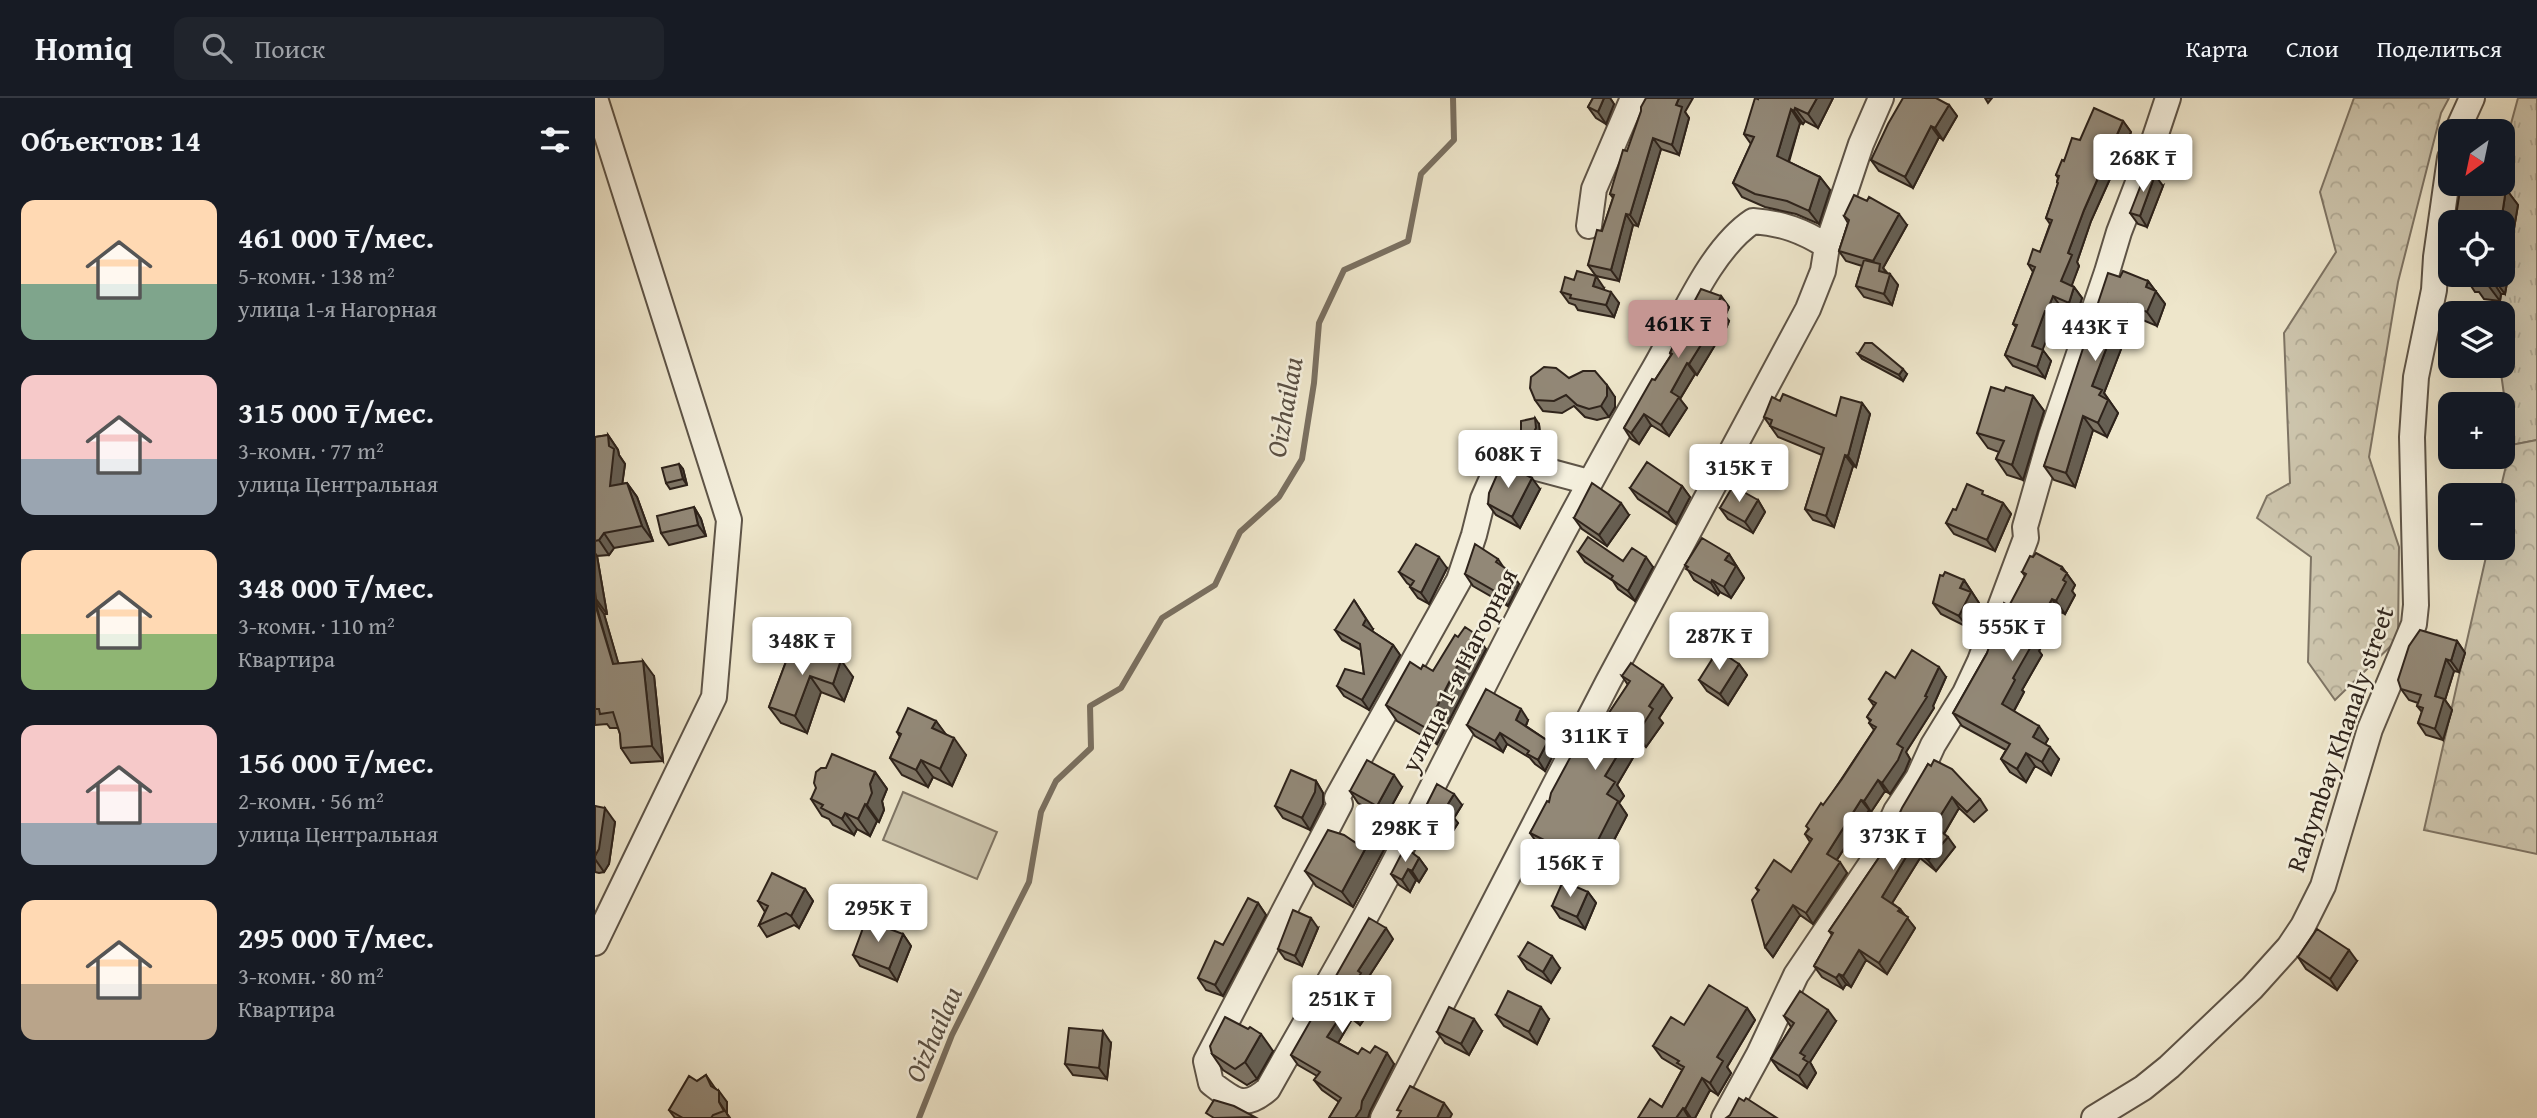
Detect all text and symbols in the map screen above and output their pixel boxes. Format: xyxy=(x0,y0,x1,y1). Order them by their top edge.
search box xyxy=(174,17,664,80)
text: Homiq xyxy=(35,24,132,72)
icon: search xyxy=(198,29,236,67)
text: Поиск xyxy=(254,29,325,68)
text: Карта xyxy=(2186,31,2248,66)
text: Слои xyxy=(2286,31,2339,66)
text: Поделиться xyxy=(2377,31,2502,66)
text: Объектов: 14 xyxy=(21,118,201,162)
north arrow xyxy=(2438,119,2515,196)
map controls xyxy=(2438,119,2515,560)
icon: filters xyxy=(536,121,574,159)
pin: 268K ₸ xyxy=(2086,134,2200,194)
text: 268K ₸ xyxy=(2109,140,2177,173)
button: locate xyxy=(2438,210,2515,287)
text: 461 000 ₸/мес. xyxy=(238,215,434,259)
icon: home xyxy=(77,228,161,312)
text: 5-комн. · 138 m² xyxy=(238,259,395,292)
text: улица 1-я Нагорная xyxy=(238,292,437,325)
pin: 461K ₸ xyxy=(1621,300,1735,360)
button: layers xyxy=(2438,301,2515,378)
pin: 443K ₸ xyxy=(2038,303,2152,363)
text: 461K ₸ xyxy=(1644,306,1712,339)
text: 443K ₸ xyxy=(2061,309,2129,342)
water label: Oizhailau xyxy=(1254,353,1313,461)
text: 315 000 ₸/мес. xyxy=(238,390,434,434)
button: + xyxy=(2438,392,2515,469)
icon: home xyxy=(77,403,161,487)
pin: 608K ₸ xyxy=(1451,430,1565,490)
text: 3-комн. · 77 m² xyxy=(238,434,384,467)
text: 608K ₸ xyxy=(1474,436,1542,469)
pin: 315K ₸ xyxy=(1682,444,1796,504)
text: 315K ₸ xyxy=(1705,450,1773,483)
text: улица Центральная xyxy=(238,467,438,500)
button: − xyxy=(2438,483,2515,560)
street label: улица 1-я Нагорная xyxy=(1390,561,1527,780)
text: 348 000 ₸/мес. xyxy=(238,565,434,609)
icon: home xyxy=(77,578,161,662)
street label: Rahymbay Khanaly street xyxy=(2276,601,2403,877)
pin: 555K ₸ xyxy=(1955,603,2069,663)
text: 3-комн. · 110 m² xyxy=(238,609,395,642)
text: 555K ₸ xyxy=(1978,609,2046,642)
pin: 287K ₸ xyxy=(1662,612,1776,672)
pin: 348K ₸ xyxy=(745,618,859,677)
text: 287K ₸ xyxy=(1685,618,1753,651)
text: 348K ₸ xyxy=(768,623,836,656)
text: Квартира xyxy=(238,642,335,675)
pin: 311K ₸ xyxy=(1538,712,1652,772)
text: 311K ₸ xyxy=(1561,718,1629,751)
text: 156 000 ₸/мес. xyxy=(238,740,434,784)
icon: home xyxy=(77,753,161,837)
text: 2-комн. · 56 m² xyxy=(238,784,384,817)
pin: 298K ₸ xyxy=(1348,804,1462,864)
text: 298K ₸ xyxy=(1371,810,1439,843)
pin: 373K ₸ xyxy=(1836,812,1950,872)
text: улица Центральная xyxy=(238,817,438,850)
text: 373K ₸ xyxy=(1859,818,1927,851)
pin: 156K ₸ xyxy=(1513,840,1627,899)
text: 156K ₸ xyxy=(1536,845,1604,878)
pin: 295K ₸ xyxy=(821,884,935,944)
text: 295K ₸ xyxy=(844,890,912,923)
text: 295 000 ₸/мес. xyxy=(238,915,434,959)
icon: home xyxy=(77,928,161,1012)
text: 3-комн. · 80 m² xyxy=(238,959,384,992)
pin: 251K ₸ xyxy=(1285,976,1399,1035)
water label: Oizhailau xyxy=(893,979,972,1089)
text: 251K ₸ xyxy=(1308,981,1376,1014)
text: Квартира xyxy=(238,992,335,1025)

